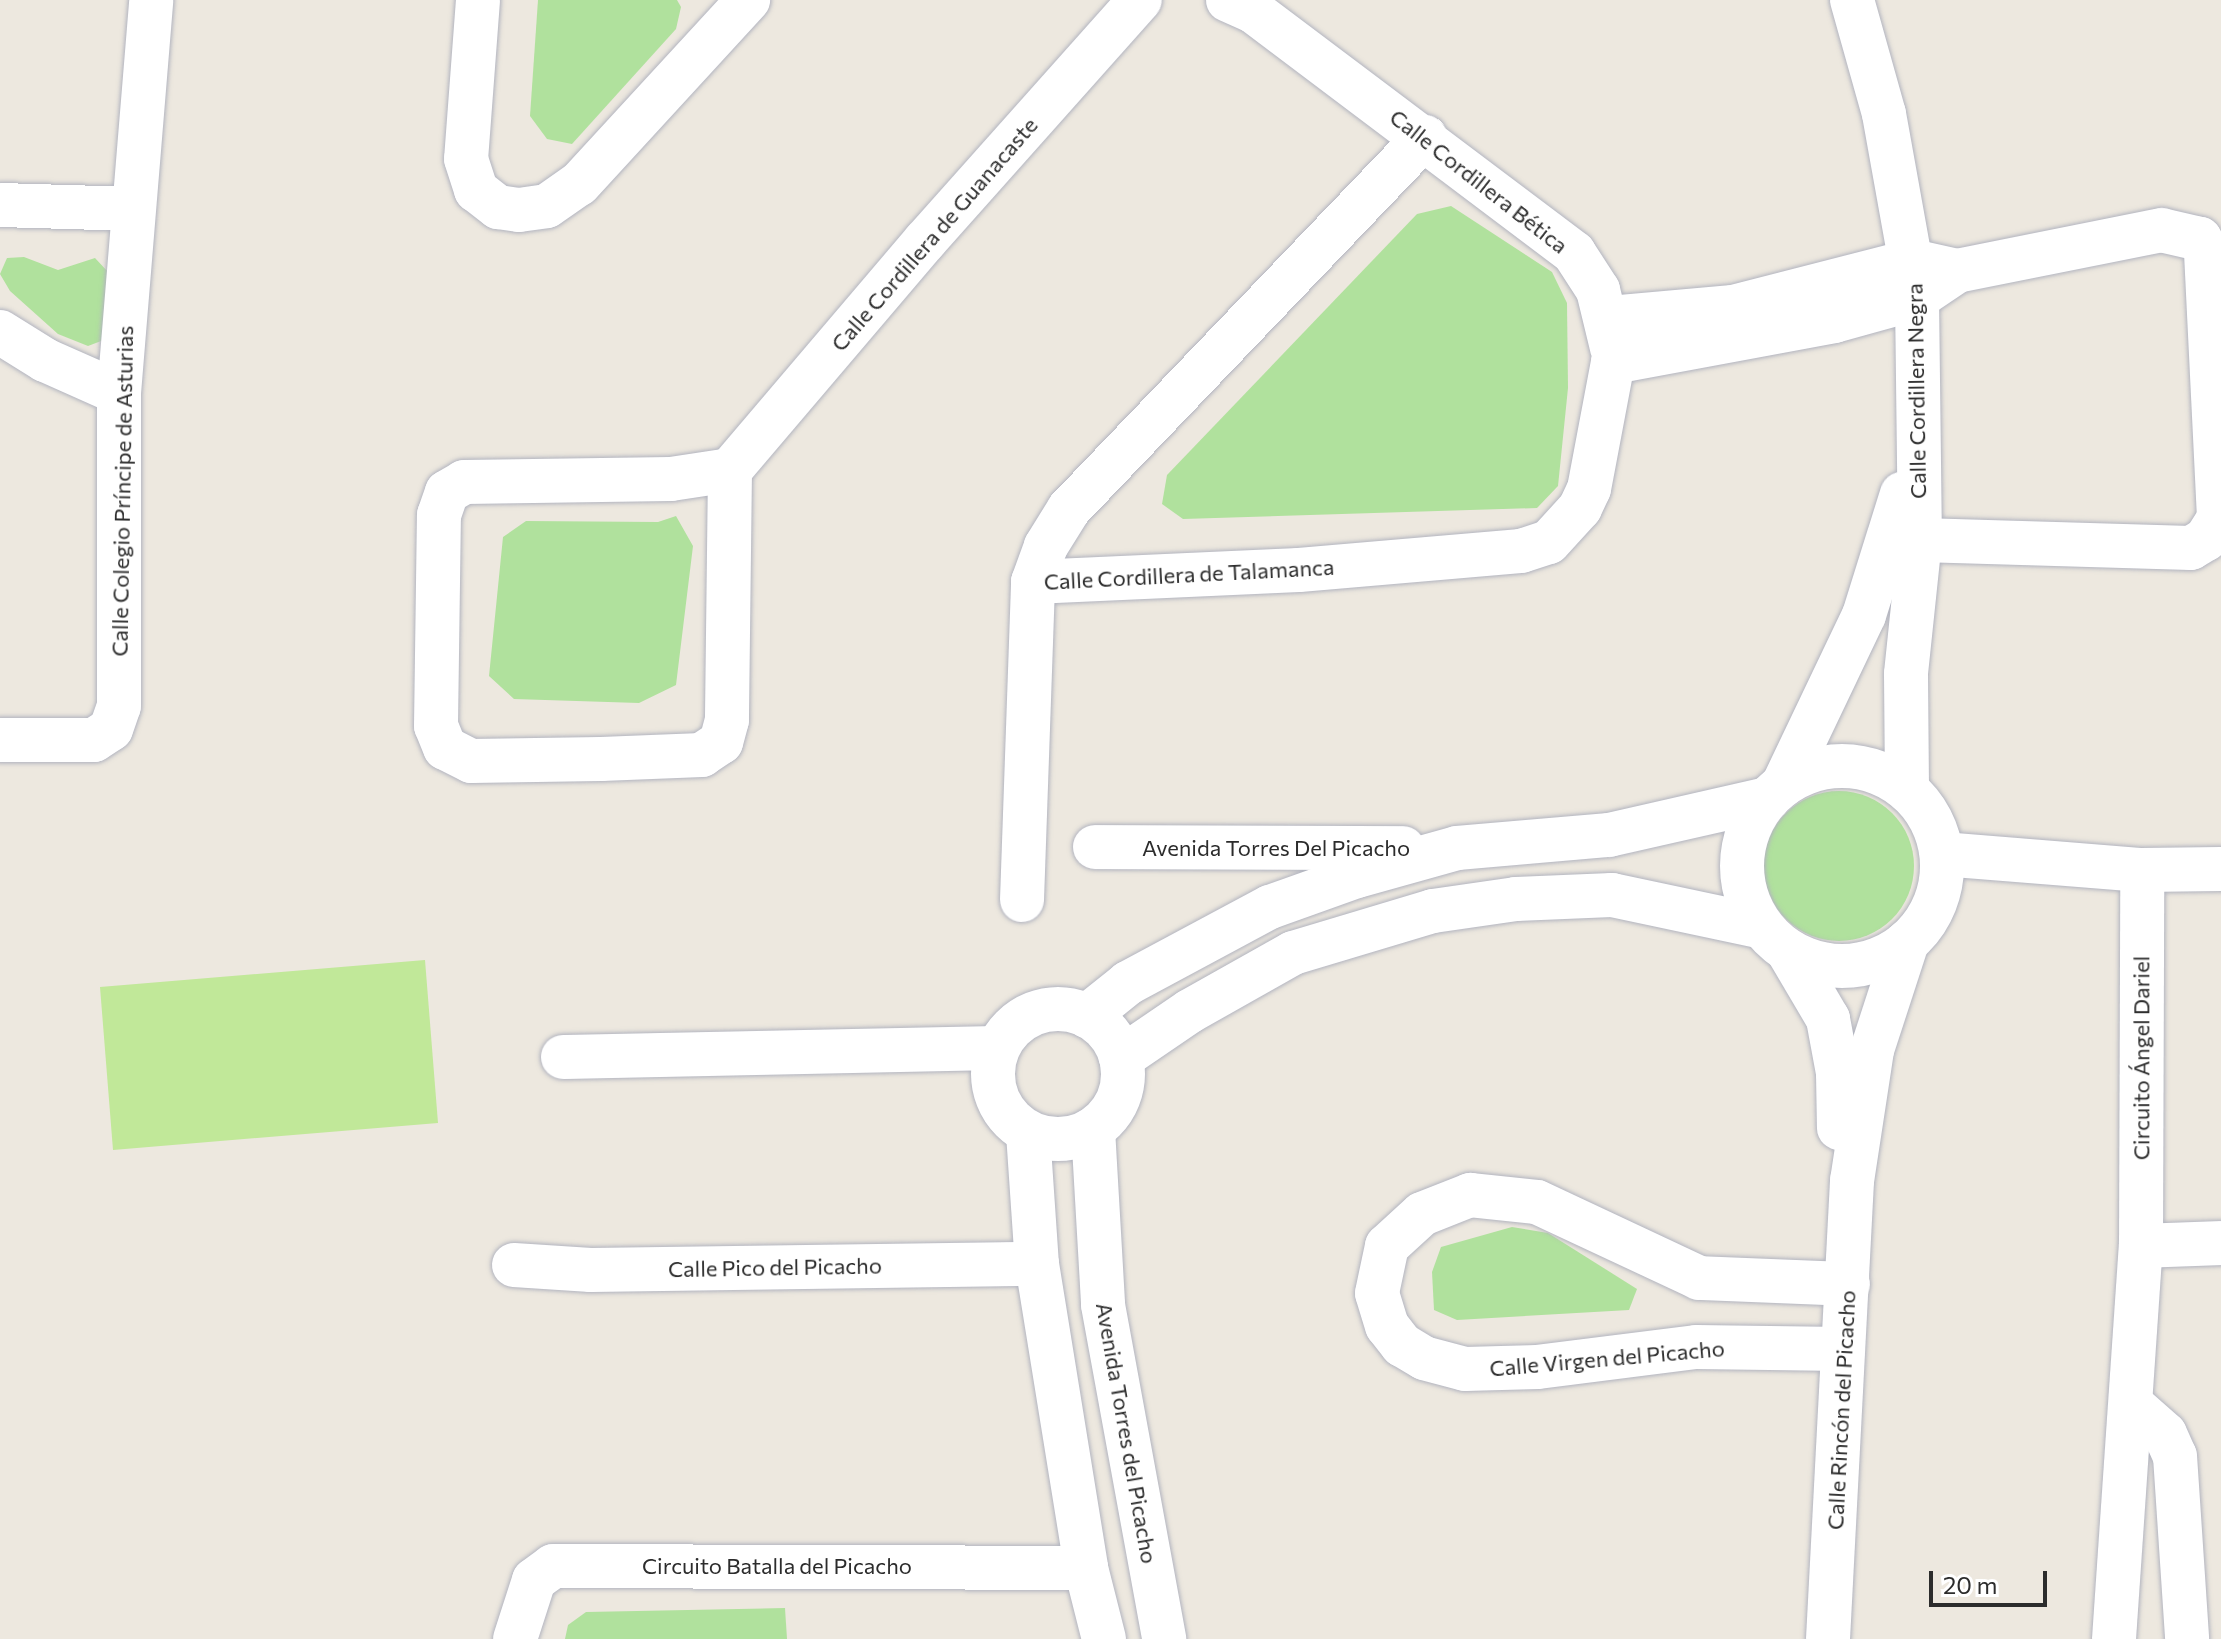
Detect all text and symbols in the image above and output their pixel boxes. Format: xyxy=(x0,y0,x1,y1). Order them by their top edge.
street label: Calle Cordillera Bética xyxy=(1385,103,1573,259)
street label: Calle Cordillera de Guanacaste xyxy=(825,112,1043,356)
street label: Calle Cordillera Negra xyxy=(1901,283,1931,499)
street label: Calle Colegio Príncipe de Asturias xyxy=(106,325,138,657)
street label: Calle Cordillera de Talamanca xyxy=(1043,553,1335,595)
street label: Avenida Torres Del Picacho xyxy=(1142,835,1410,861)
street label: Circuito Ángel Dariel xyxy=(2128,956,2154,1160)
street label: Calle Pico del Picacho xyxy=(668,1252,882,1282)
street label: Calle Rincón del Picacho xyxy=(1822,1289,1860,1531)
street label: Avenida Torres del Picacho xyxy=(1091,1300,1163,1566)
street label: Calle Virgen del Picacho xyxy=(1488,1335,1726,1381)
street label: Circuito Batalla del Picacho xyxy=(642,1553,912,1579)
scale bar xyxy=(1933,1555,2051,1605)
text: 20 m xyxy=(1943,1570,1997,1599)

